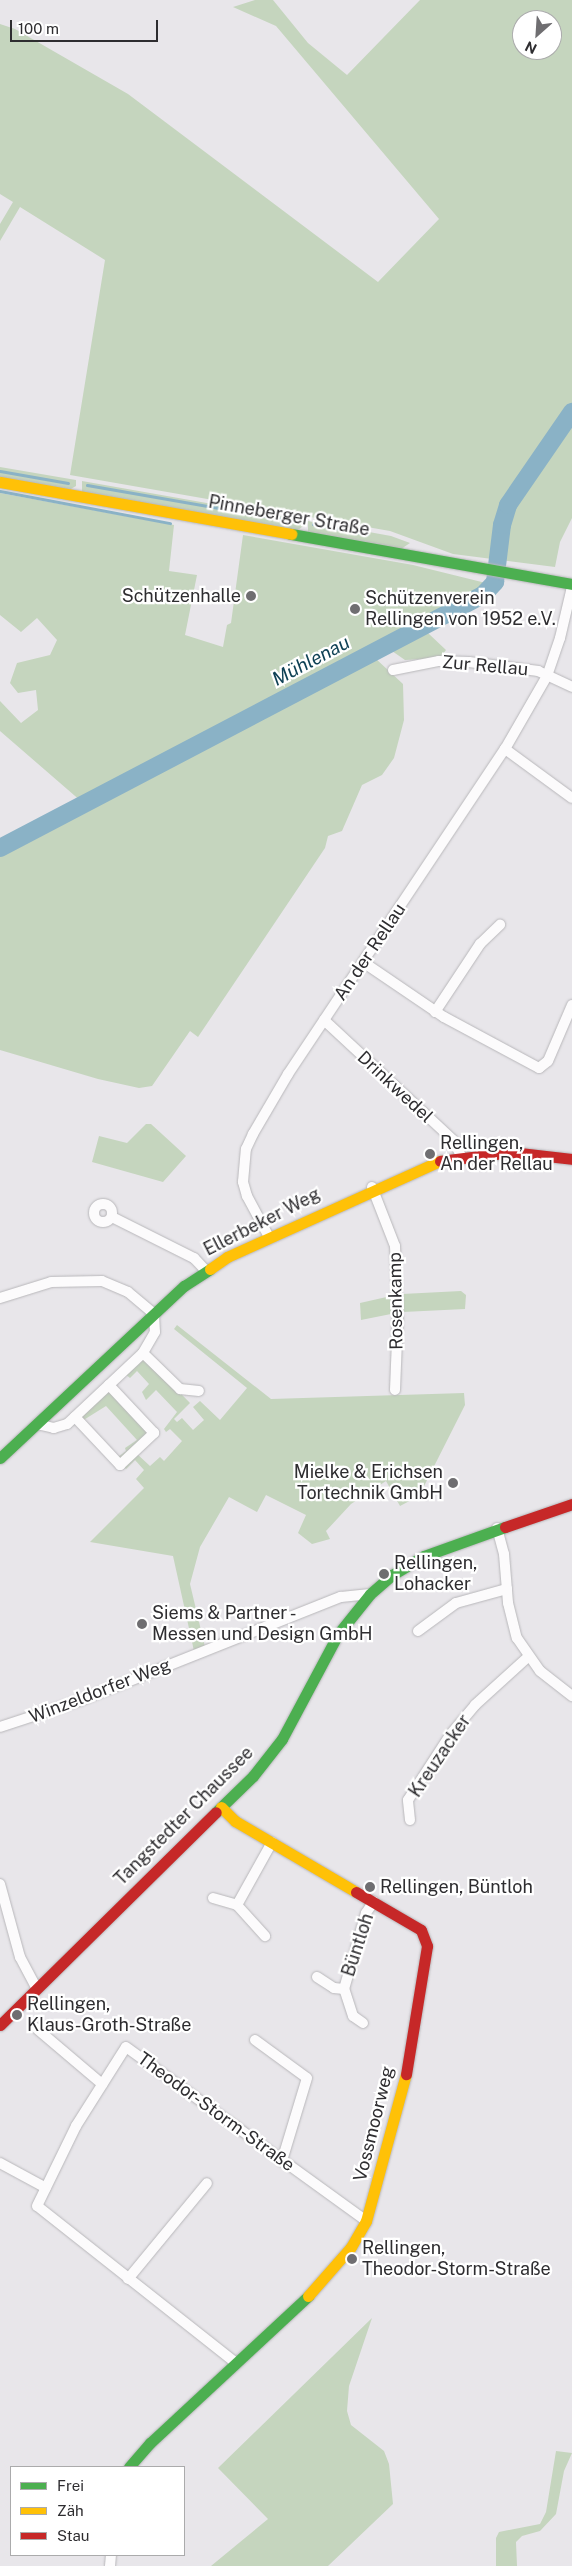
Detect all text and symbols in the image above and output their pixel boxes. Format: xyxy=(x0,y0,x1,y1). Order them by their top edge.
scale bar xyxy=(12,10,160,42)
north arrow xyxy=(512,10,562,60)
text: 100 m xyxy=(18,20,59,37)
text: N xyxy=(522,38,539,57)
street label: Pinneberger Straße xyxy=(207,491,371,541)
place label: Schützenhalle xyxy=(122,585,241,607)
place label: Schützenverein Rellingen von 1952 e.V. xyxy=(365,588,556,630)
marker: Schützenhalle xyxy=(245,590,257,602)
marker: Schützenverein Rellingen von 1952 e.V. xyxy=(349,603,361,615)
water label: Mühlenau xyxy=(268,631,354,691)
street label: Zur Rellau xyxy=(441,651,529,681)
street label: An der Rellau xyxy=(329,899,411,1005)
street label: Drinkwedel xyxy=(353,1047,437,1127)
place label: Rellingen, An der Rellau xyxy=(440,1133,553,1176)
marker: Rellingen, An der Rellau xyxy=(424,1148,436,1160)
street label: Ellerbeker Weg xyxy=(200,1183,324,1261)
street label: Rosenkamp xyxy=(384,1252,408,1350)
place label: Mielke & Erichsen Tortechnik GmbH xyxy=(294,1462,443,1505)
marker: Mielke & Erichsen Tortechnik GmbH xyxy=(447,1477,459,1489)
place label: Rellingen, Lohacker xyxy=(394,1553,477,1596)
marker: Rellingen, Lohacker xyxy=(378,1568,390,1580)
place label: Siems & Partner - Messen und Design GmbH xyxy=(152,1603,372,1646)
marker: Siems & Partner - Messen und Design GmbH xyxy=(136,1618,148,1630)
street label: Winzeldorfer Weg xyxy=(26,1654,174,1728)
street label: Kreuzacker xyxy=(404,1711,476,1801)
street label: Tangstedter Chaussee xyxy=(110,1742,258,1890)
place label: Rellingen, Büntloh xyxy=(380,1876,533,1898)
marker: Rellingen, Büntloh xyxy=(364,1881,376,1893)
street label: Büntloh xyxy=(338,1911,378,1979)
place label: Rellingen, Klaus-Groth-Straße xyxy=(27,1994,191,2036)
marker: Rellingen, Klaus-Groth-Straße xyxy=(11,2009,23,2021)
street label: Theodor-Storm-Straße xyxy=(133,2048,299,2176)
street label: Vossmoorweg xyxy=(349,2064,399,2184)
place label: Rellingen, Theodor-Storm-Straße xyxy=(362,2238,551,2280)
marker: Rellingen, Theodor-Storm-Straße xyxy=(346,2253,358,2265)
legend xyxy=(10,2466,185,2556)
text: Frei xyxy=(57,2477,84,2494)
text: Zäh xyxy=(57,2502,84,2519)
text: Stau xyxy=(57,2527,90,2544)

